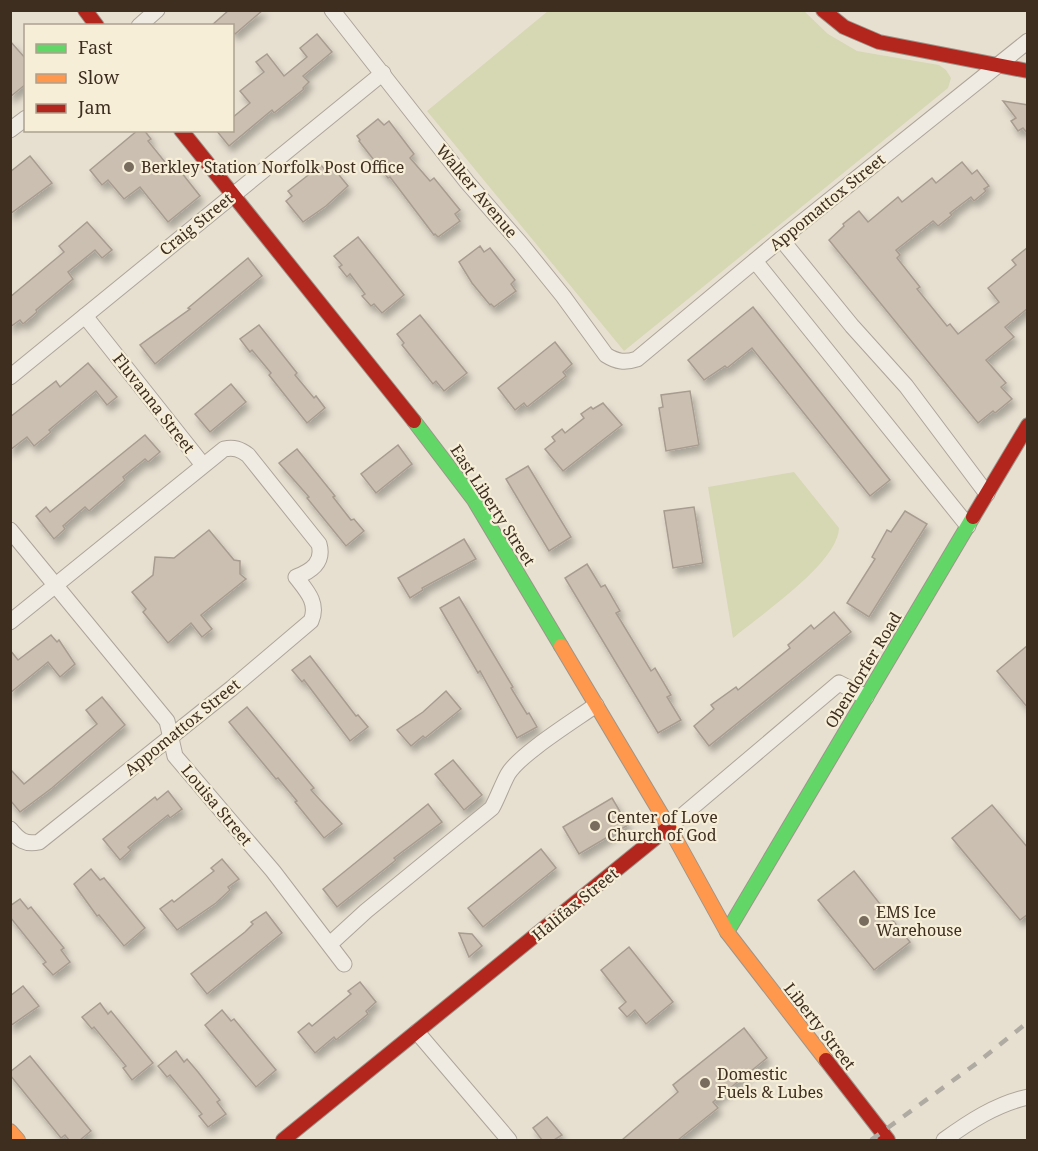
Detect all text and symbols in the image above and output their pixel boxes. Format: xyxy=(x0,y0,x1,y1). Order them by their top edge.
legend xyxy=(24,24,234,132)
text: Fast xyxy=(78,35,113,59)
text: Slow xyxy=(78,65,120,89)
text: Jam xyxy=(77,95,112,119)
street label: Walker Avenue xyxy=(431,139,523,243)
street label: Appomattox Street xyxy=(765,148,890,255)
place label: Berkley Station Norfolk Post Office xyxy=(141,156,404,178)
marker: Berkley Station Norfolk Post Office xyxy=(122,160,136,174)
street label: Craig Street xyxy=(155,187,238,260)
street label: Fluvanna Street xyxy=(108,348,200,458)
street label: East Liberty Street xyxy=(446,440,541,570)
street label: Obendorfer Road xyxy=(820,608,906,732)
street label: Appomattox Street xyxy=(120,673,245,780)
street label: Louisa Street xyxy=(177,760,258,850)
place label: Center of Love Church of God xyxy=(607,806,718,846)
marker: Center of Love Church of God xyxy=(588,819,602,833)
street label: Halifax Street xyxy=(527,862,623,946)
place label: EMS Ice Warehouse xyxy=(876,901,962,941)
marker: EMS Ice Warehouse xyxy=(857,914,871,928)
street label: Liberty Street xyxy=(779,978,861,1074)
place label: Domestic Fuels & Lubes xyxy=(717,1063,823,1103)
marker: Domestic Fuels & Lubes xyxy=(698,1076,712,1090)

